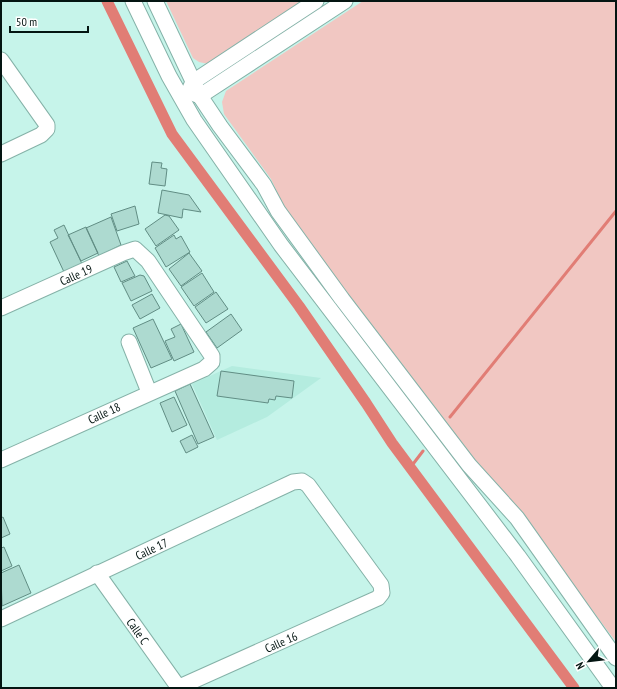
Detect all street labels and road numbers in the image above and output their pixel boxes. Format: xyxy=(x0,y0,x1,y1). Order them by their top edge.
street label: Calle 19 xyxy=(57,260,94,288)
street label: Calle 18 xyxy=(85,399,123,427)
street label: Calle 17 xyxy=(133,534,170,563)
street label: Calle C xyxy=(124,615,153,647)
street label: Calle 16 xyxy=(262,628,300,656)

